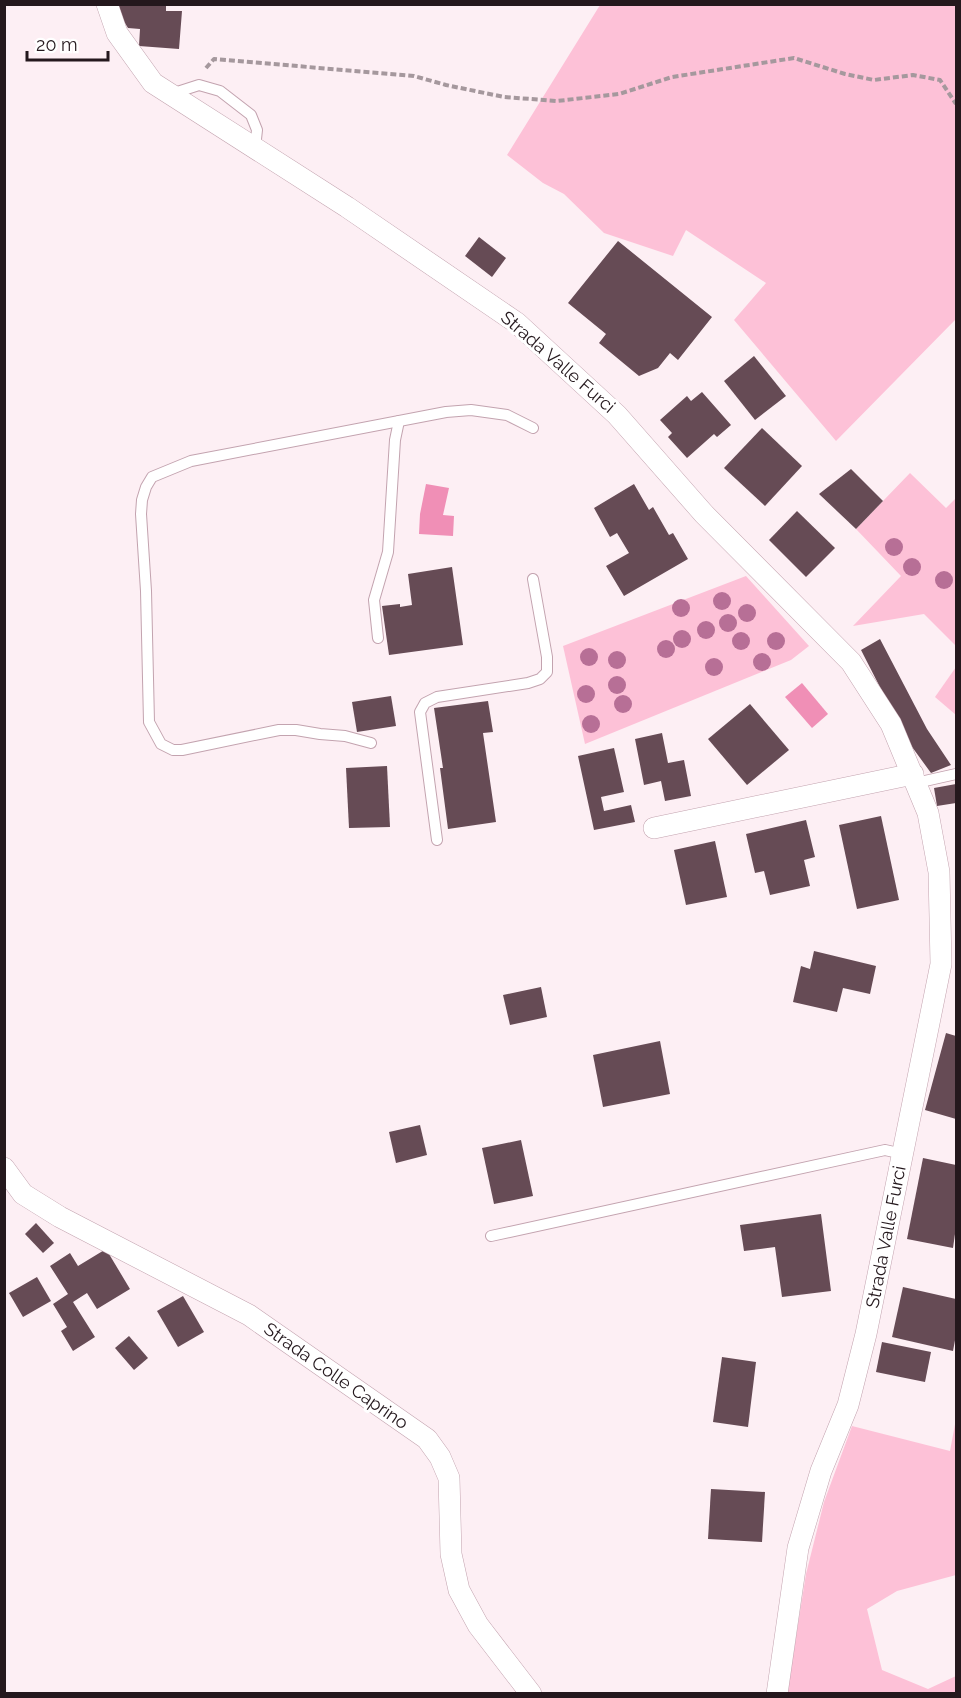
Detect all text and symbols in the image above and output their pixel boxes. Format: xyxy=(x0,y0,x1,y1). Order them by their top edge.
scale bar xyxy=(27,24,108,62)
text: 20 m xyxy=(36,34,78,55)
street label: Strada Valle Furci xyxy=(497,306,620,417)
street label: Strada Valle Furci xyxy=(861,1164,910,1310)
street label: Strada Colle Caprino xyxy=(260,1318,413,1433)

